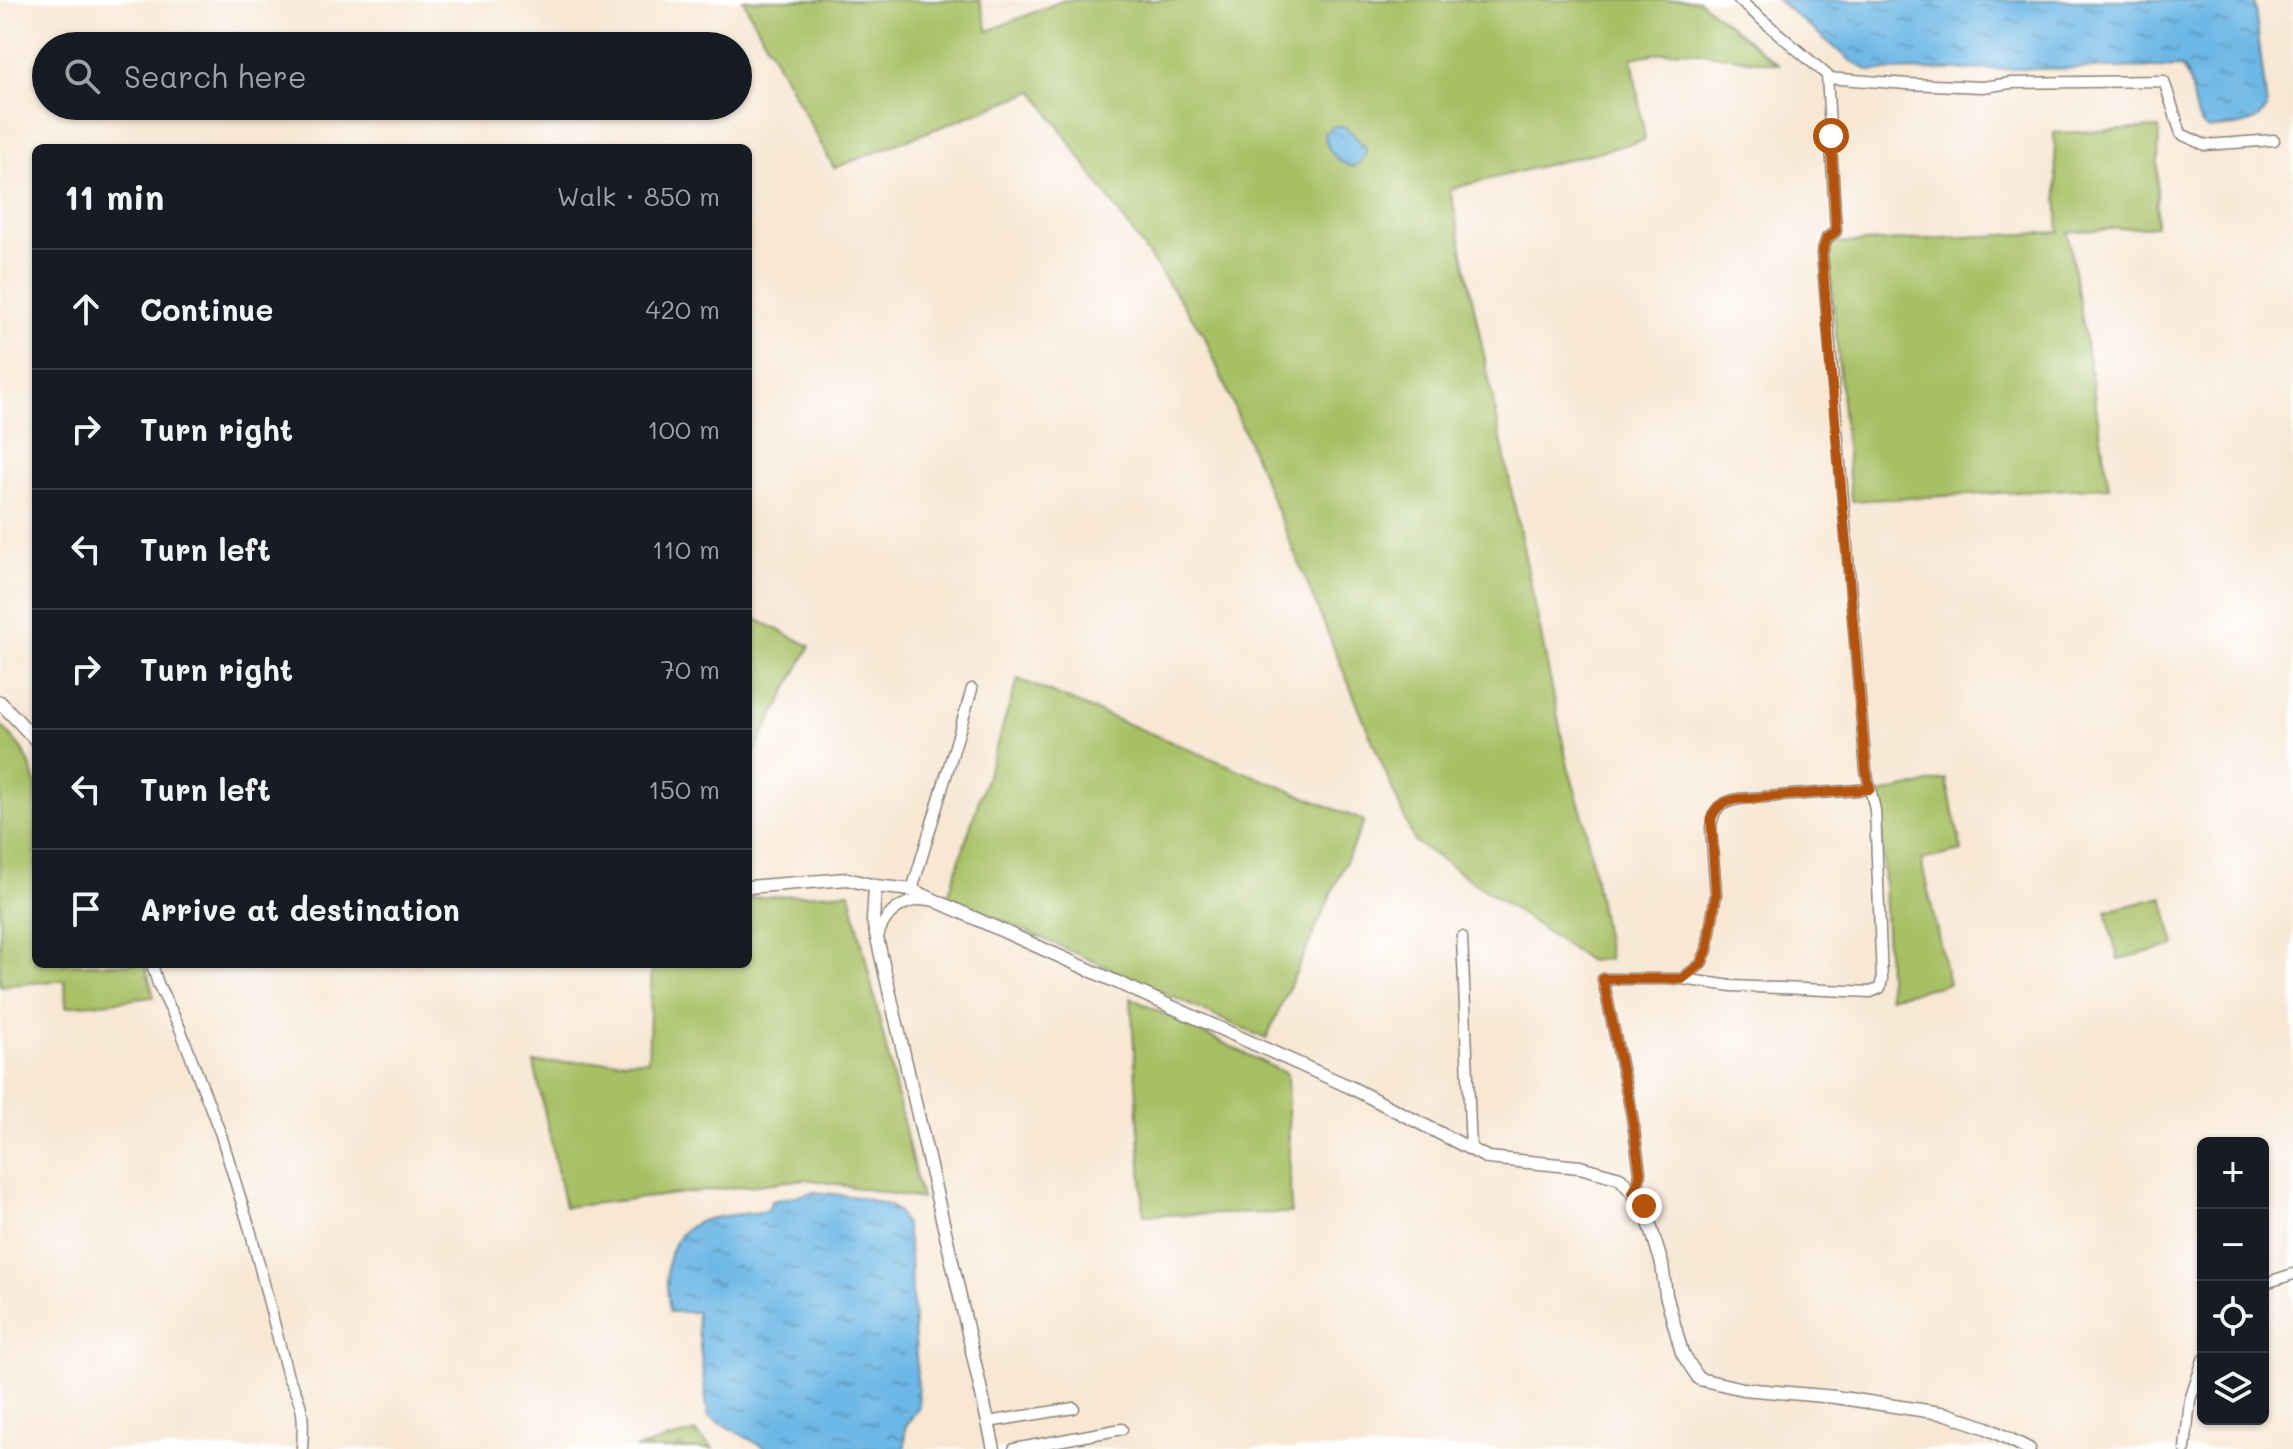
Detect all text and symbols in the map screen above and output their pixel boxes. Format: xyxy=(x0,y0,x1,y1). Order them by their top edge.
search box xyxy=(32,32,752,120)
icon: search xyxy=(60,54,104,98)
text: Search here xyxy=(124,56,307,96)
route start xyxy=(1813,118,1849,154)
text: 11 min xyxy=(64,174,164,219)
text: Walk · 850 m xyxy=(557,179,720,213)
icon: ahead xyxy=(64,287,108,331)
text: Continue xyxy=(140,289,273,329)
text: 420 m xyxy=(645,292,720,326)
icon: right xyxy=(64,407,108,451)
text: Turn right xyxy=(140,409,293,449)
text: 100 m xyxy=(647,412,720,446)
icon: left xyxy=(64,527,108,571)
text: Turn left xyxy=(140,529,271,569)
text: 110 m xyxy=(652,532,720,566)
icon: right xyxy=(64,647,108,691)
text: Turn right xyxy=(140,649,293,689)
text: 70 m xyxy=(660,652,720,686)
icon: left xyxy=(64,767,108,811)
text: Turn left xyxy=(140,769,271,809)
text: 150 m xyxy=(648,772,720,806)
icon: arrive xyxy=(64,887,108,931)
text: Arrive at destination xyxy=(140,889,460,929)
map controls xyxy=(2197,1137,2269,1425)
button: + xyxy=(2197,1137,2269,1209)
route end xyxy=(1626,1188,1662,1224)
button: − xyxy=(2197,1209,2269,1281)
button: locate xyxy=(2197,1281,2269,1353)
button: layers xyxy=(2197,1353,2269,1425)

